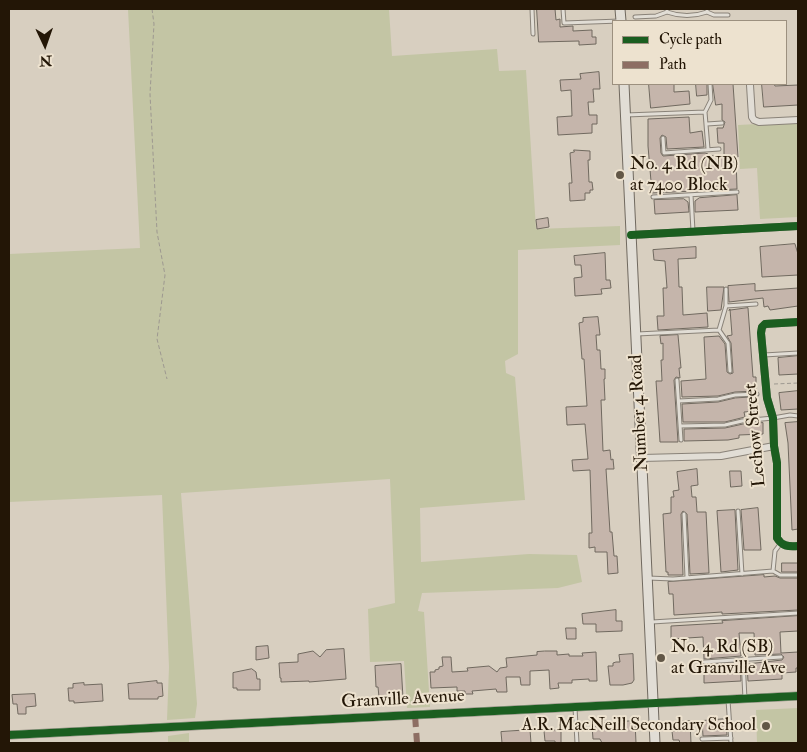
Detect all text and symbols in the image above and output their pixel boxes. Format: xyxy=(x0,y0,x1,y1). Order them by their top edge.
north arrow xyxy=(20,20,70,70)
legend xyxy=(612,20,787,85)
text: Cycle path xyxy=(659,30,722,49)
text: N xyxy=(39,52,53,69)
text: Path xyxy=(659,55,686,74)
place label: No. 4 Rd (NB) at 7400 Block xyxy=(630,154,738,196)
marker: No. 4 Rd (NB) at 7400 Block xyxy=(614,169,626,181)
street label: Number 4 Road xyxy=(626,354,654,472)
street label: Lechow Street xyxy=(741,382,771,488)
place label: No. 4 Rd (SB) at Granville Ave xyxy=(671,637,785,680)
marker: No. 4 Rd (SB) at Granville Ave xyxy=(655,652,667,664)
street label: Granville Avenue xyxy=(341,686,465,714)
place label: A.R. MacNeill Secondary School xyxy=(522,715,756,737)
marker: A.R. MacNeill Secondary School xyxy=(760,720,772,732)

